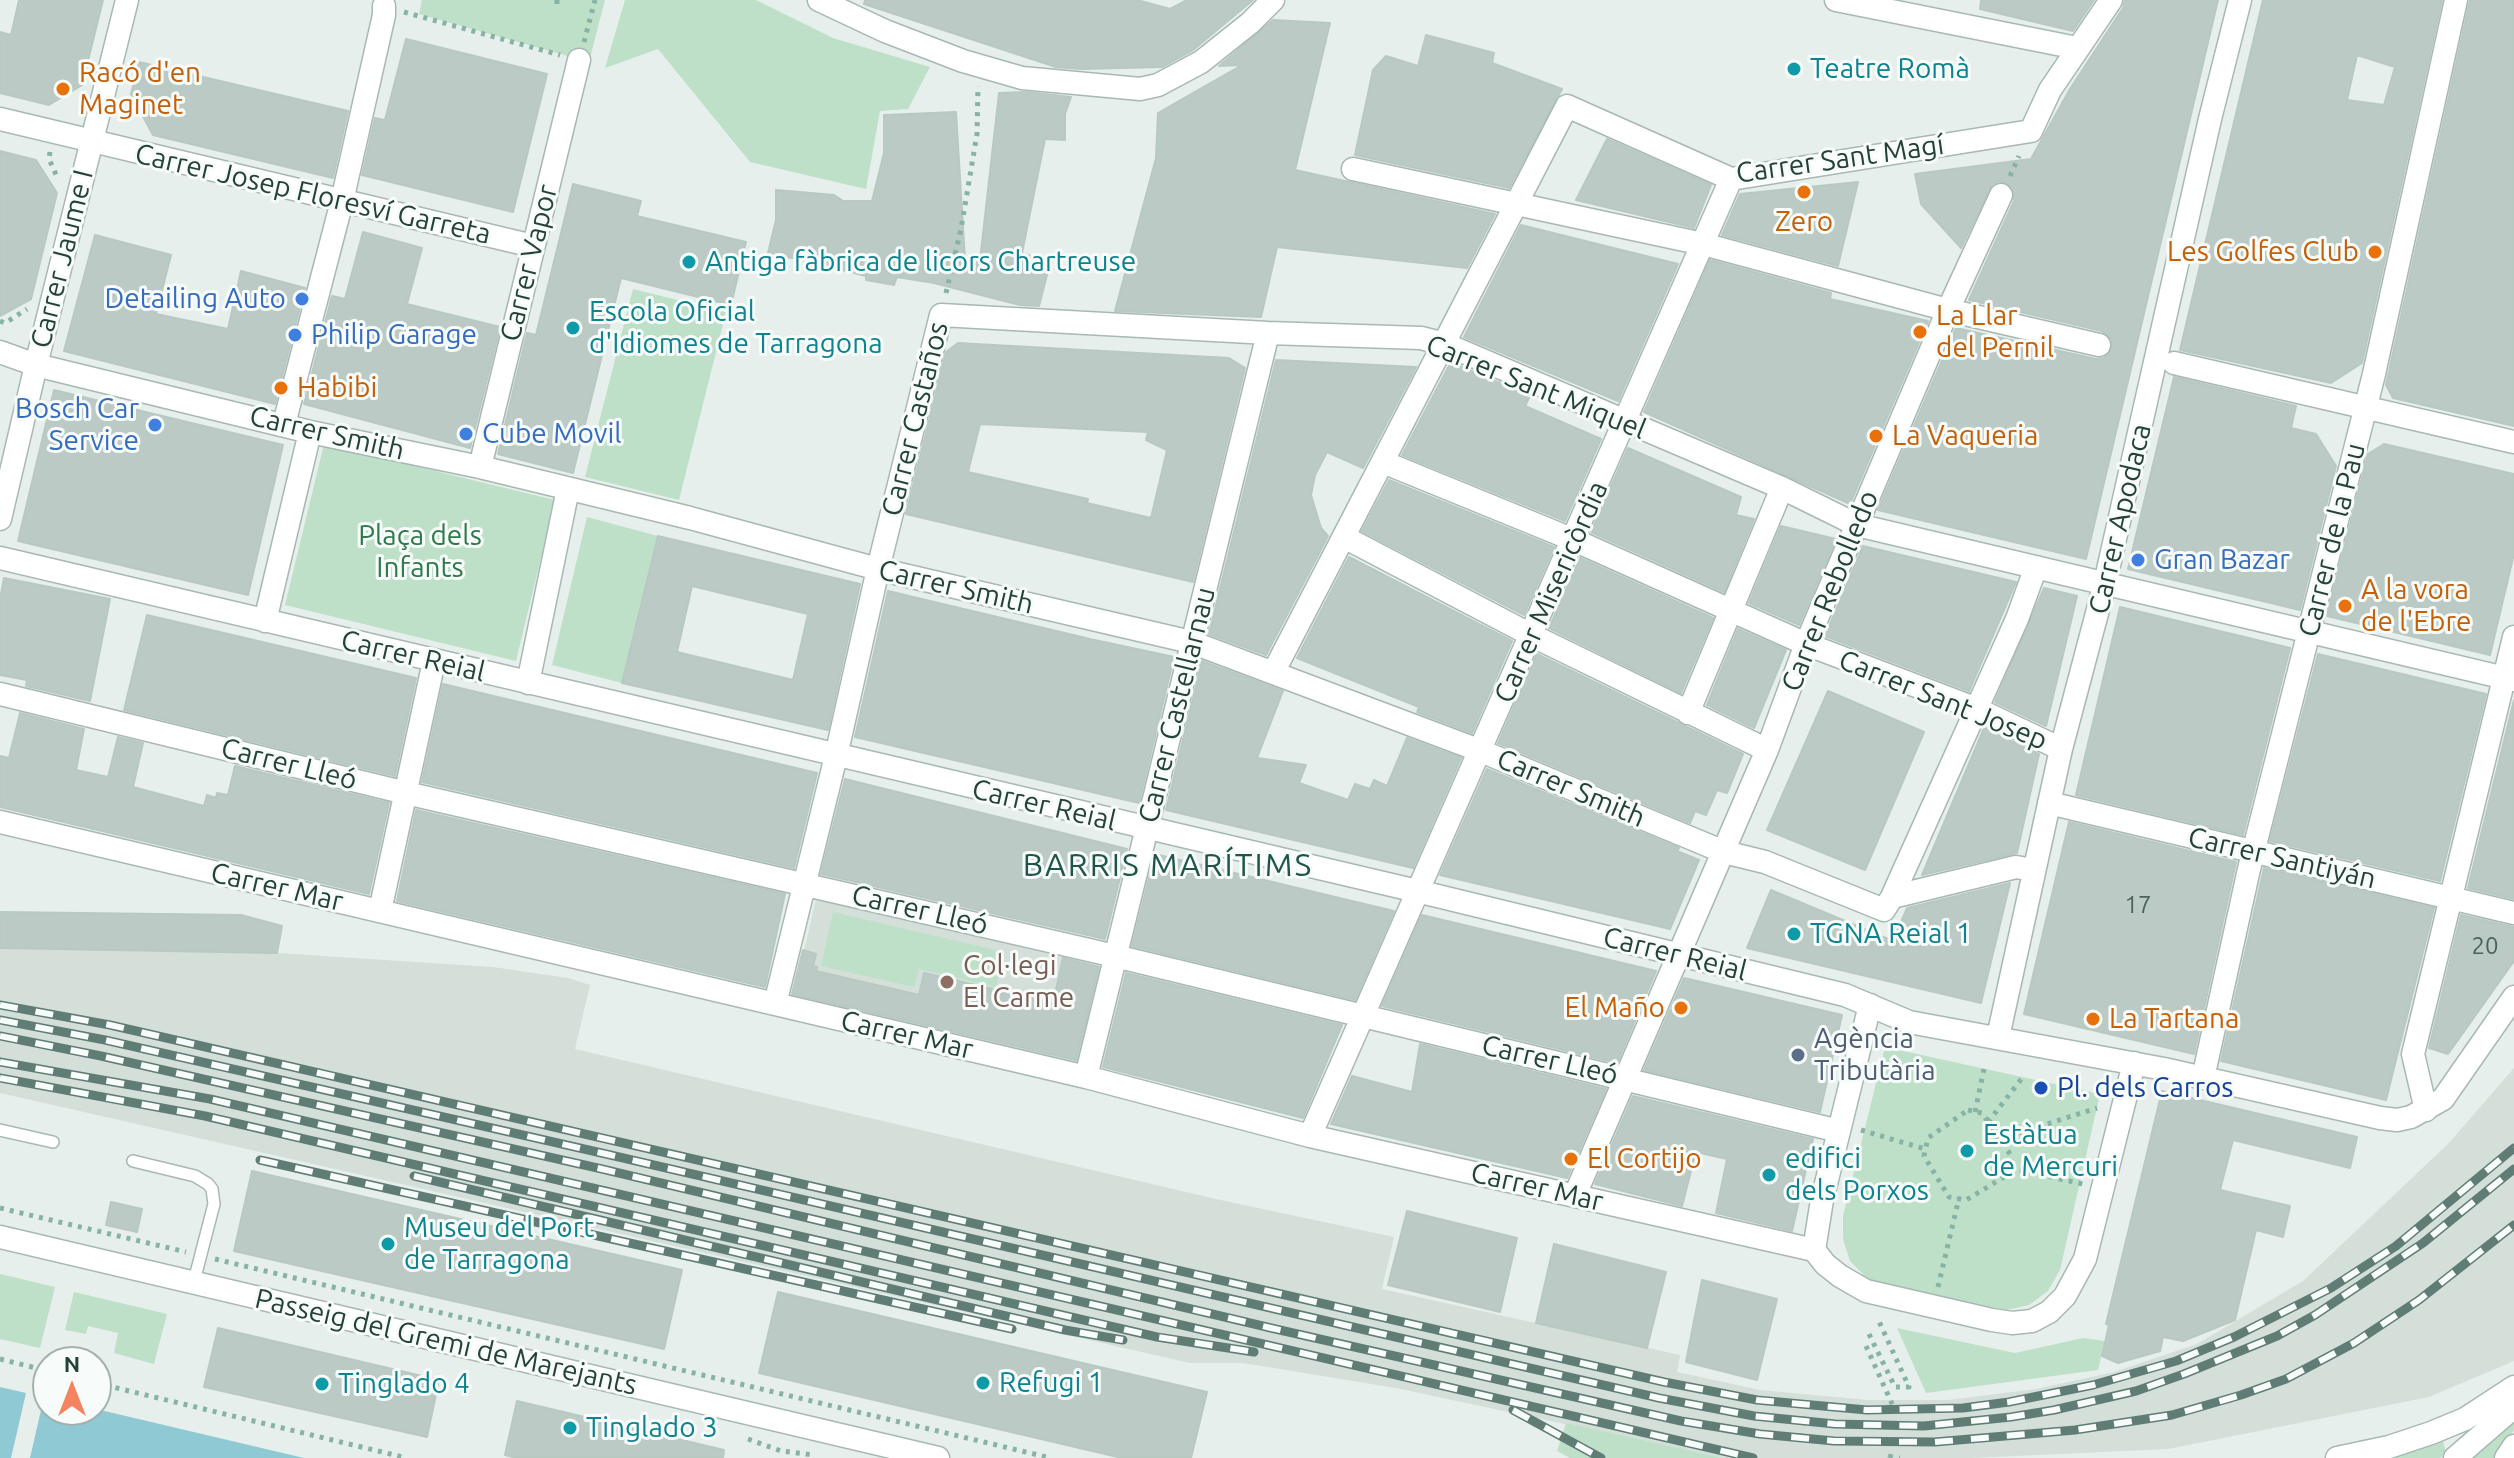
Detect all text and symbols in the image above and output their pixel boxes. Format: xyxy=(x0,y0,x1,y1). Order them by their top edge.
place label: Teatre Romà xyxy=(1810,52,1970,86)
place label: Racó d'en Maginet xyxy=(79,56,201,122)
marker: Teatre Romà xyxy=(1785,60,1803,78)
marker: Racó d'en Maginet xyxy=(54,80,72,98)
street label: Carrer Sant Magí xyxy=(1734,128,1946,190)
street label: Carrer Josep Floresví Garreta xyxy=(132,137,494,251)
street label: Carrer Jaume I xyxy=(24,166,100,352)
street label: Carrer Vapor xyxy=(493,181,565,345)
marker: Zero xyxy=(1795,183,1813,201)
place label: Zero xyxy=(1775,205,1833,239)
place label: Les Golfes Club xyxy=(2167,235,2359,269)
marker: Les Golfes Club xyxy=(2366,243,2384,261)
place label: Antiga fàbrica de licors Chartreuse xyxy=(705,245,1136,279)
marker: Antiga fàbrica de licors Chartreuse xyxy=(680,253,698,271)
place label: Detailing Auto xyxy=(104,282,286,316)
marker: Detailing Auto xyxy=(293,290,311,308)
place label: Escola Oficial d'Idiomes de Tarragona xyxy=(589,295,883,361)
place label: La Llar del Pernil xyxy=(1936,299,2054,365)
place label: Philip Garage xyxy=(311,318,477,352)
street label: Carrer Castaños xyxy=(875,318,955,520)
marker: Escola Oficial d'Idiomes de Tarragona xyxy=(564,319,582,337)
marker: La Llar del Pernil xyxy=(1911,323,1929,341)
marker: Philip Garage xyxy=(286,326,304,344)
street label: Carrer Sant Miquel xyxy=(1421,328,1651,446)
place label: Habibi xyxy=(297,371,377,405)
marker: Habibi xyxy=(272,379,290,397)
place label: Bosch Car Service xyxy=(15,392,139,458)
street label: Carrer Smith xyxy=(246,399,408,467)
marker: Bosch Car Service xyxy=(146,416,164,434)
place label: Cube Movil xyxy=(482,417,622,451)
place label: La Vaqueria xyxy=(1892,419,2038,453)
street label: Carrer Apodaca xyxy=(2082,421,2158,617)
marker: Cube Movil xyxy=(457,425,475,443)
marker: La Vaqueria xyxy=(1867,427,1885,445)
street label: Carrer de la Pau xyxy=(2292,440,2372,640)
street label: Carrer Misericòrdia xyxy=(1487,476,1615,708)
street label: Carrer Rebolledo xyxy=(1774,486,1886,696)
park label: Plaça dels Infants xyxy=(358,519,482,585)
place label: Gran Bazar xyxy=(2154,543,2290,577)
marker: Gran Bazar xyxy=(2129,551,2147,569)
street label: Carrer Smith xyxy=(875,553,1037,621)
place label: A la vora de l'Ebre xyxy=(2361,573,2471,639)
street label: Carrer Castellarnau xyxy=(1131,584,1223,826)
marker: A la vora de l'Ebre xyxy=(2336,597,2354,615)
street label: Carrer Reial xyxy=(338,623,488,689)
street label: Carrer Sant Josep xyxy=(1834,643,2052,757)
street label: Carrer Lleó xyxy=(218,731,360,797)
street label: Carrer Smith xyxy=(1492,742,1650,834)
street label: Carrer Reial xyxy=(969,772,1119,838)
street label: Carrer Santiyán xyxy=(2185,820,2379,896)
district label: BARRIS MARÍTIMS xyxy=(1023,846,1313,884)
street label: Carrer Mar xyxy=(208,855,346,919)
street label: Carrer Lleó xyxy=(849,878,991,942)
house number: 17 xyxy=(2124,891,2152,919)
place label: TGNA Reial 1 xyxy=(1810,917,1972,951)
street label: Carrer Reial xyxy=(1600,920,1750,988)
marker: TGNA Reial 1 xyxy=(1785,925,1803,943)
house number: 20 xyxy=(2471,932,2499,960)
place label: Col·legi El Carme xyxy=(963,949,1074,1015)
marker: Col·legi El Carme xyxy=(938,973,956,991)
place label: El Maño xyxy=(1564,991,1665,1025)
marker: El Maño xyxy=(1672,999,1690,1017)
place label: La Tartana xyxy=(2109,1002,2239,1036)
street label: Carrer Mar xyxy=(838,1003,976,1067)
marker: La Tartana xyxy=(2084,1010,2102,1028)
place label: Agència Tributària xyxy=(1814,1022,1936,1088)
street label: Carrer Lleó xyxy=(1479,1028,1621,1092)
marker: Agència Tributària xyxy=(1789,1046,1807,1064)
place label: Pl. dels Carros xyxy=(2057,1071,2234,1105)
marker: Pl. dels Carros xyxy=(2032,1079,2050,1097)
place label: Estàtua de Mercuri xyxy=(1983,1118,2118,1184)
place label: El Cortijo xyxy=(1587,1142,1702,1176)
place label: edifici dels Porxos xyxy=(1785,1142,1929,1208)
marker: Estàtua de Mercuri xyxy=(1958,1142,1976,1160)
marker: El Cortijo xyxy=(1562,1150,1580,1168)
street label: Carrer Mar xyxy=(1468,1155,1606,1219)
marker: edifici dels Porxos xyxy=(1760,1166,1778,1184)
place label: Museu del Port de Tarragona xyxy=(404,1211,594,1277)
marker: Museu del Port de Tarragona xyxy=(379,1235,397,1253)
street label: Passeig del Gremi de Marejants xyxy=(252,1282,640,1402)
north arrow xyxy=(32,1346,112,1426)
text: N xyxy=(64,1351,80,1376)
place label: Refugi 1 xyxy=(999,1366,1104,1400)
place label: Tinglado 4 xyxy=(338,1367,470,1401)
marker: Refugi 1 xyxy=(974,1374,992,1392)
marker: Tinglado 4 xyxy=(313,1375,331,1393)
place label: Tinglado 3 xyxy=(586,1411,718,1445)
marker: Tinglado 3 xyxy=(561,1419,579,1437)

